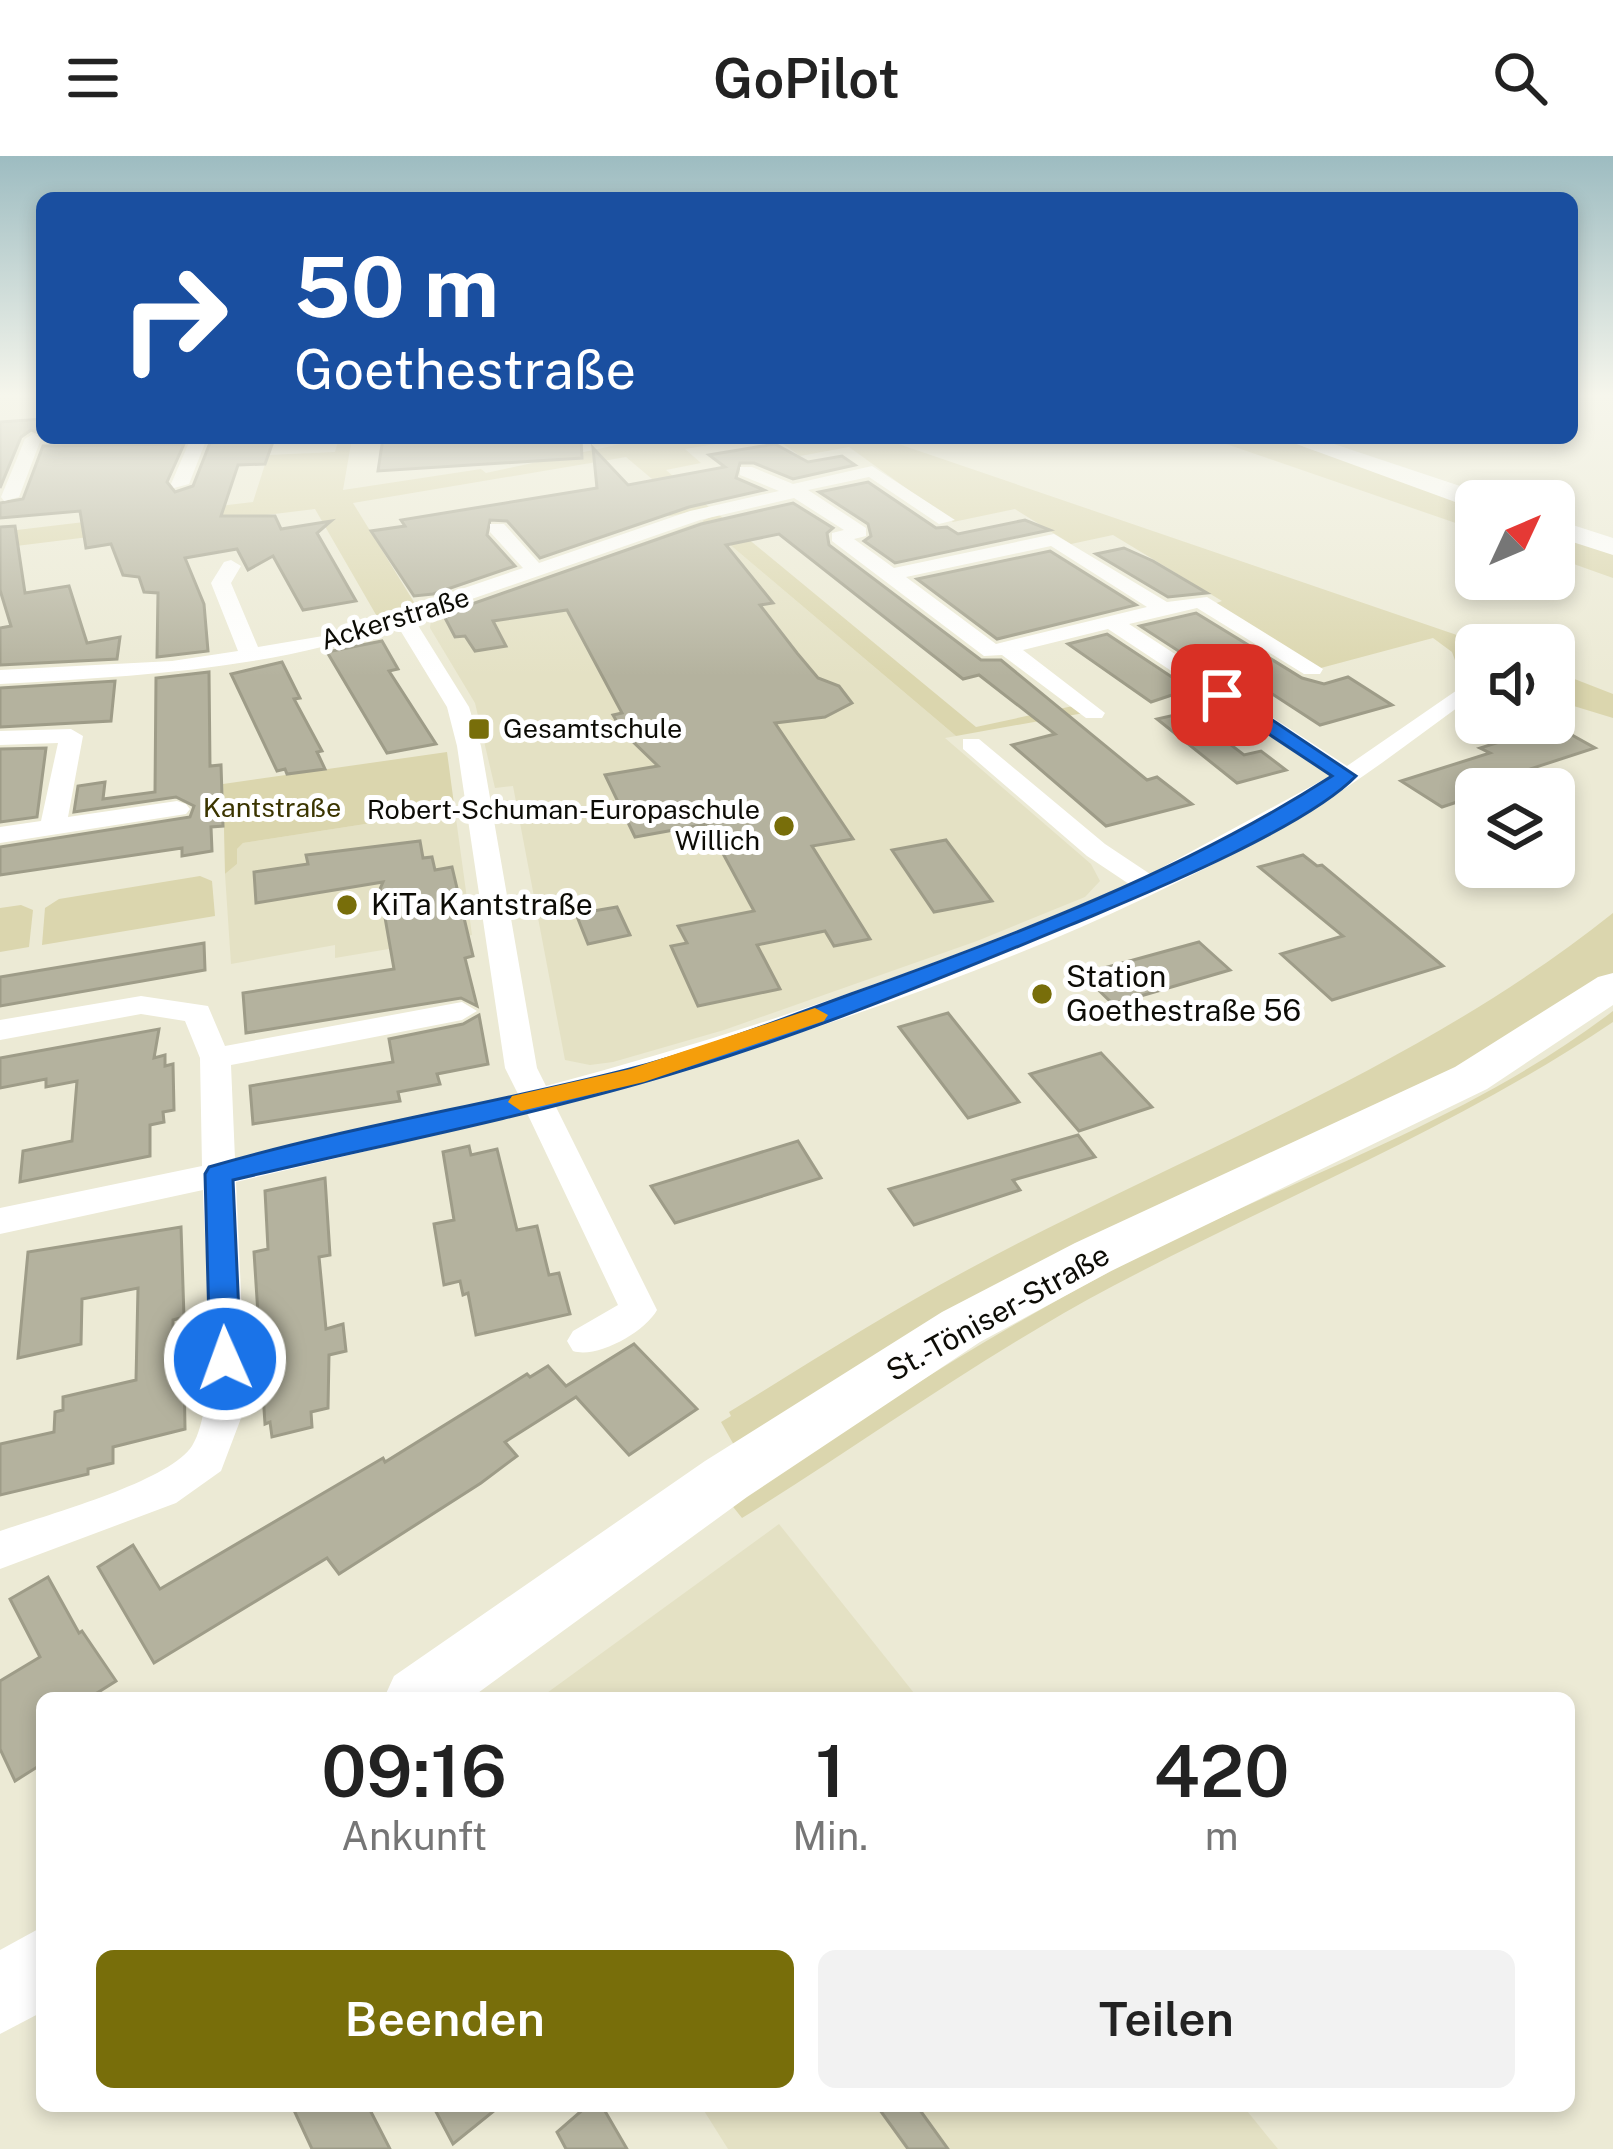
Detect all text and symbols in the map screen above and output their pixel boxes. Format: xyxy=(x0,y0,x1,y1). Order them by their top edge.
icon: menu xyxy=(60,45,126,111)
icon: search xyxy=(1487,45,1553,111)
text: GoPilot xyxy=(713,47,900,110)
text: 50 m xyxy=(294,237,499,336)
icon: right xyxy=(96,240,252,396)
text: Goethestraße xyxy=(294,338,636,401)
north arrow xyxy=(1455,480,1575,600)
map controls xyxy=(1455,480,1575,888)
street label: Ackerstraße xyxy=(317,580,473,656)
button: sound xyxy=(1455,624,1575,744)
pin xyxy=(1171,644,1273,746)
icon: arrive xyxy=(1189,662,1255,728)
place label: Gesamtschule xyxy=(503,712,682,744)
marker: Gesamtschule xyxy=(466,716,492,742)
button: layers xyxy=(1455,768,1575,888)
park label: Kantstraße xyxy=(203,791,341,823)
place label: Robert-Schuman-Europaschule Willich xyxy=(367,793,760,856)
marker: Robert-Schuman-Europaschule Willich xyxy=(771,813,797,839)
place label: KiTa Kantstraße xyxy=(371,886,593,922)
marker: KiTa Kantstraße xyxy=(334,892,360,918)
place label: Station Goethestraße 56 xyxy=(1066,958,1301,1028)
marker: Station Goethestraße 56 xyxy=(1029,981,1055,1007)
street label: St.-Töniser-Straße xyxy=(880,1236,1115,1388)
position arrow xyxy=(162,1296,288,1422)
text: 09:16 xyxy=(321,1729,507,1813)
text: 1 xyxy=(815,1729,845,1813)
text: 420 xyxy=(1154,1729,1290,1813)
text: Ankunft xyxy=(341,1813,487,1859)
text: Min. xyxy=(792,1813,868,1859)
text: m xyxy=(1205,1813,1238,1859)
button: Beenden xyxy=(96,1950,794,2088)
button: Teilen xyxy=(818,1950,1515,2088)

